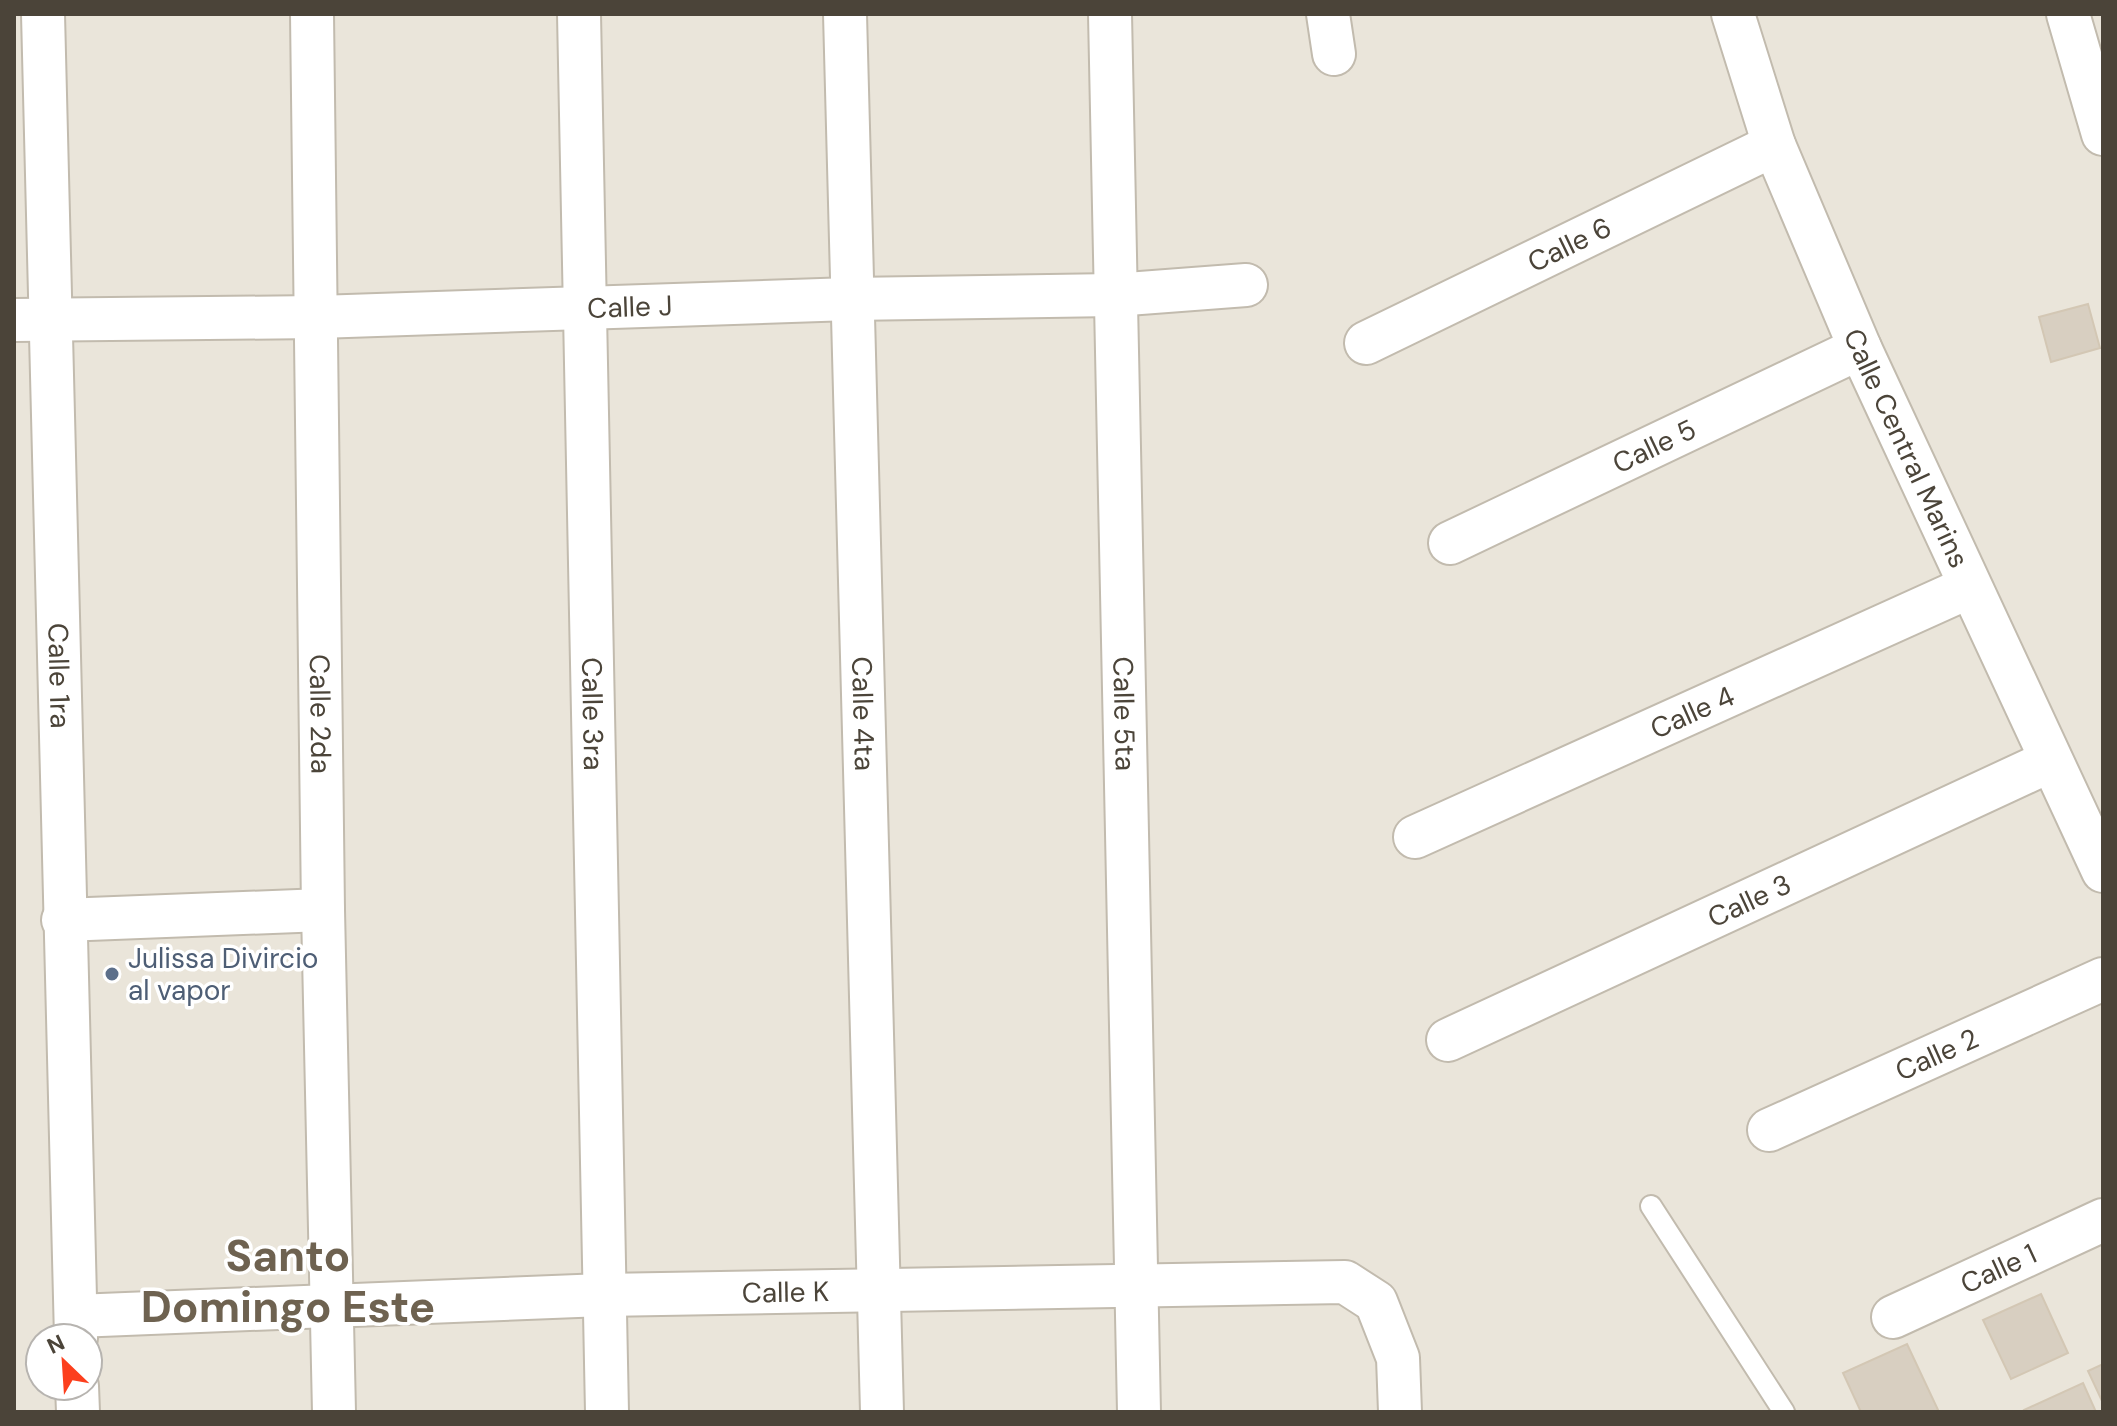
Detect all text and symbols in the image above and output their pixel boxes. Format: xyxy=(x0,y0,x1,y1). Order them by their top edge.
street label: Calle 6 xyxy=(1521,208,1617,280)
street label: Calle J xyxy=(587,287,673,326)
street label: Calle Central Marins xyxy=(1835,323,1978,574)
street label: Calle 5 xyxy=(1606,410,1702,482)
street label: Calle 1ra xyxy=(40,623,79,729)
street label: Calle 2da xyxy=(301,654,340,774)
street label: Calle 4ta xyxy=(844,656,884,771)
street label: Calle 5ta xyxy=(1105,656,1144,771)
street label: Calle 3ra xyxy=(573,657,613,771)
street label: Calle 4 xyxy=(1644,677,1740,747)
street label: Calle 3 xyxy=(1702,865,1797,936)
place label: Julissa Divircio al vapor xyxy=(128,940,318,1009)
marker: Julissa Divircio al vapor xyxy=(103,965,121,983)
street label: Calle 2 xyxy=(1889,1019,1984,1089)
district label: Santo Domingo Este xyxy=(141,1227,435,1336)
street label: Calle 1 xyxy=(1954,1235,2042,1302)
street label: Calle K xyxy=(741,1273,830,1311)
north arrow xyxy=(24,1322,104,1402)
text: N xyxy=(42,1328,69,1361)

